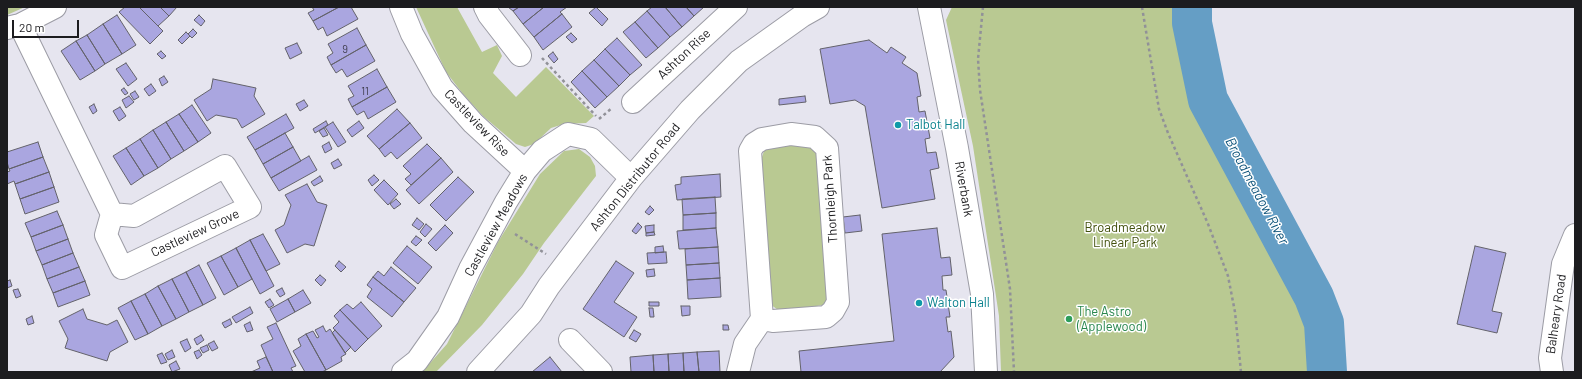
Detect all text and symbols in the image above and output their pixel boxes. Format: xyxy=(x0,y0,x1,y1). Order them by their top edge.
scale bar xyxy=(14,12,81,38)
text: 20 m xyxy=(19,20,45,34)
street label: Ashton Rise xyxy=(654,26,714,82)
house number: 9 xyxy=(342,42,348,56)
house number: 11 xyxy=(361,84,369,98)
street label: Castleview Rise xyxy=(441,86,513,160)
place label: Talbot Hall xyxy=(906,117,965,133)
street label: Ashton Distributor Road xyxy=(587,120,683,234)
marker: Talbot Hall xyxy=(893,120,903,130)
water label: Broadmeadow River xyxy=(1222,135,1292,247)
street label: Thornleigh Park xyxy=(819,154,841,244)
street label: Riverbank xyxy=(951,160,977,218)
street label: Castleview Meadows xyxy=(461,171,531,279)
street label: Castleview Grove xyxy=(148,206,242,260)
park label: Broadmeadow Linear Park xyxy=(1084,220,1166,251)
street label: Balheary Road xyxy=(1543,273,1569,355)
place label: Walton Hall xyxy=(927,295,990,311)
marker: Walton Hall xyxy=(914,298,924,308)
place label: The Astro (Applewood) xyxy=(1077,304,1146,335)
marker: The Astro (Applewood) xyxy=(1064,314,1074,324)

